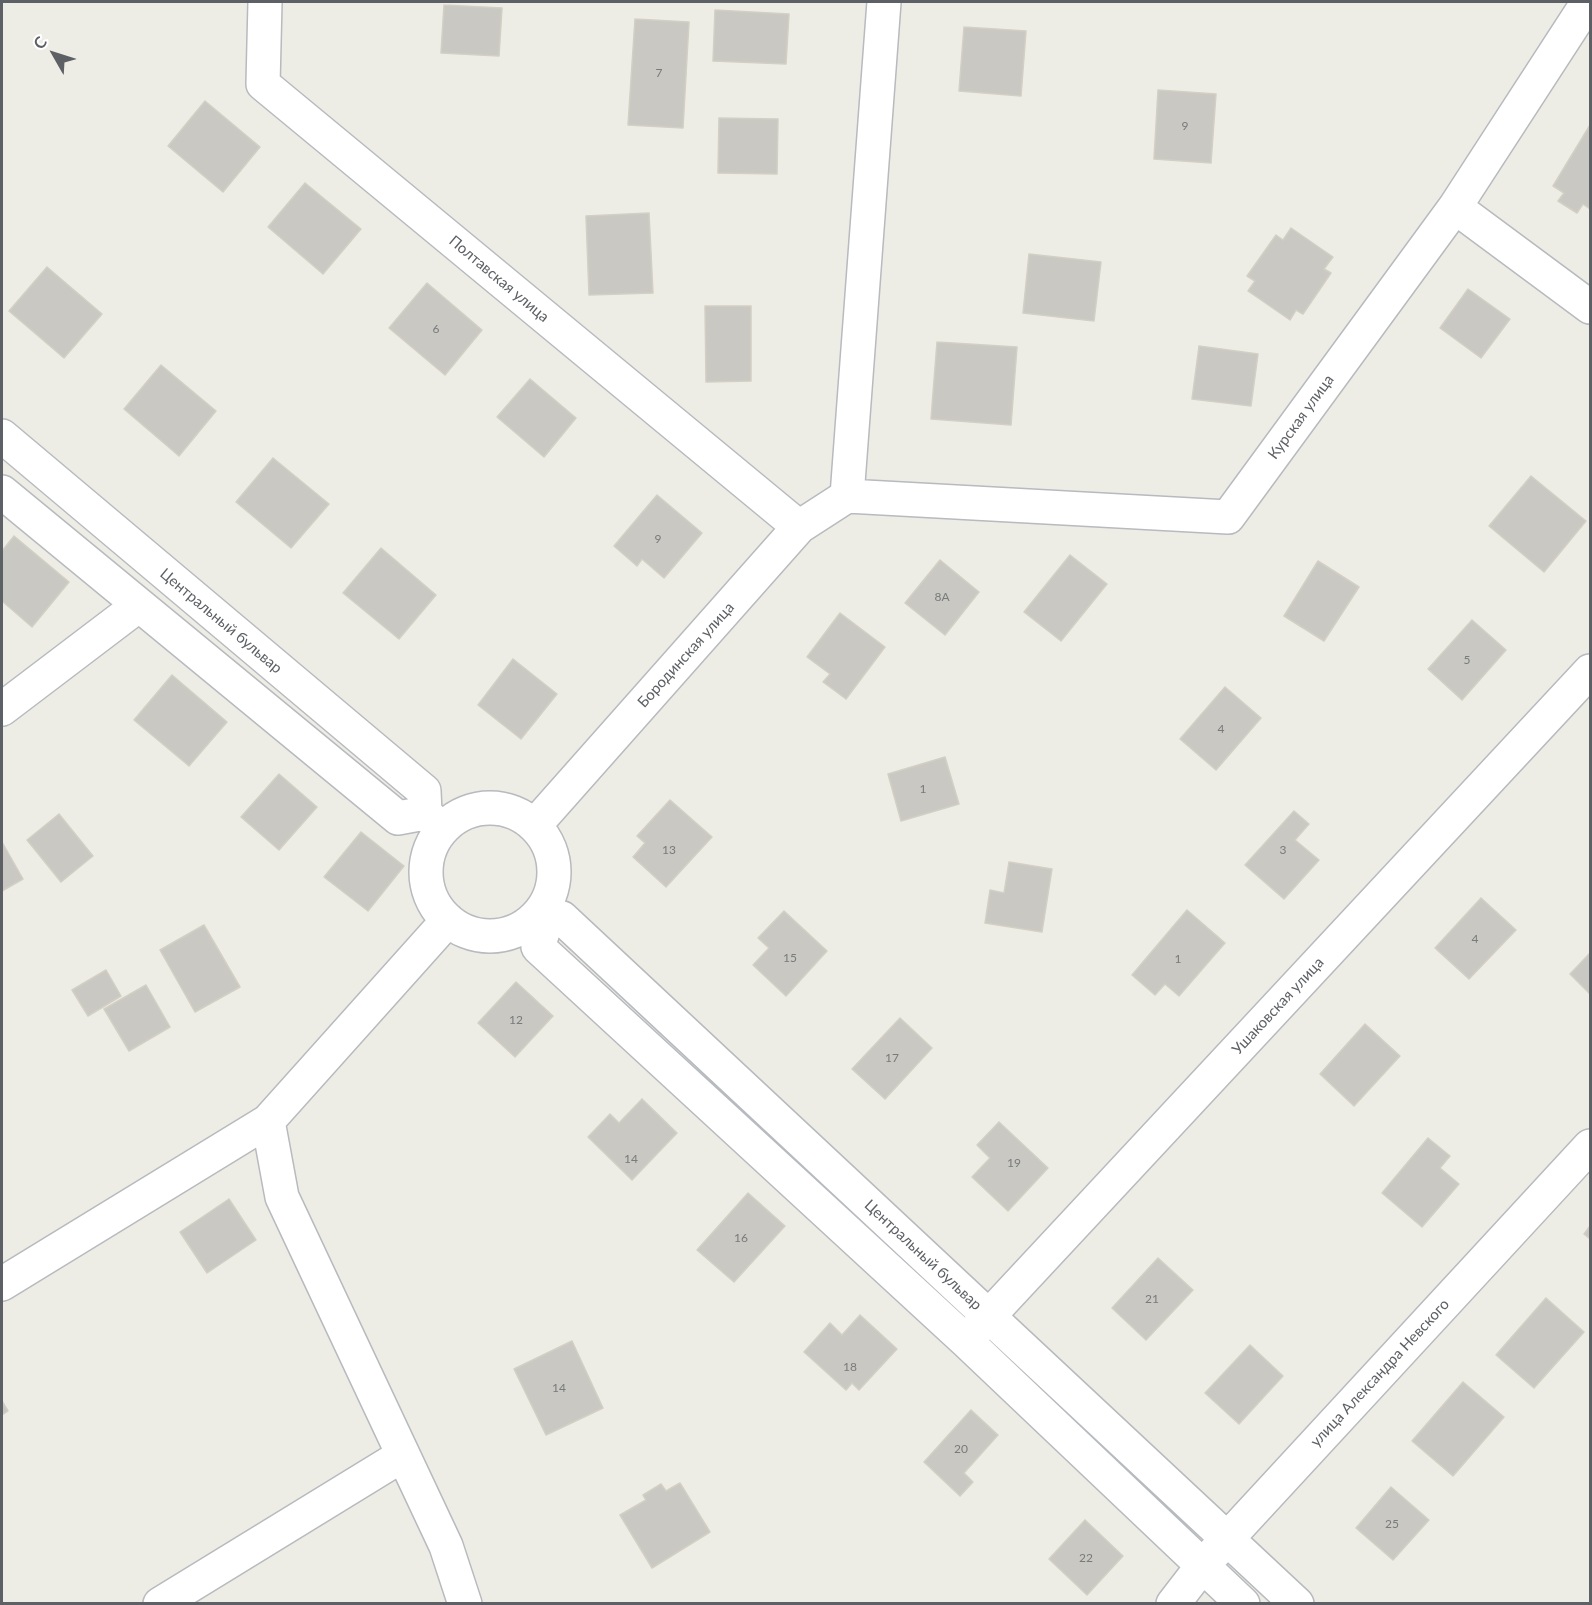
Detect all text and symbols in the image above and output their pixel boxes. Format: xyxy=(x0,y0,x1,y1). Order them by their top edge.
north arrow xyxy=(24,24,84,84)
text: С xyxy=(29,32,50,52)
house number: 7 xyxy=(656,66,662,80)
house number: 9 xyxy=(1182,119,1188,133)
street label: Полтавская улица xyxy=(445,232,553,326)
house number: 6 xyxy=(433,322,439,336)
street label: Курская улица xyxy=(1264,371,1338,463)
house number: 9 xyxy=(655,532,661,546)
street label: Центральный бульвар xyxy=(156,565,286,677)
house number: 8А xyxy=(934,590,950,604)
street label: Бородинская улица xyxy=(634,599,738,711)
house number: 5 xyxy=(1464,653,1470,667)
house number: 4 xyxy=(1218,722,1224,736)
house number: 1 xyxy=(920,782,926,796)
house number: 13 xyxy=(662,843,676,857)
house number: 3 xyxy=(1280,843,1286,857)
house number: 4 xyxy=(1472,932,1478,946)
house number: 15 xyxy=(783,951,797,965)
house number: 1 xyxy=(1175,952,1181,966)
street label: Ушаковская улица xyxy=(1228,954,1328,1058)
house number: 12 xyxy=(509,1013,523,1027)
house number: 17 xyxy=(885,1051,899,1065)
house number: 14 xyxy=(624,1152,638,1166)
house number: 19 xyxy=(1007,1156,1021,1170)
street label: Центральный бульвар xyxy=(861,1196,985,1314)
house number: 16 xyxy=(734,1231,748,1245)
house number: 21 xyxy=(1145,1292,1159,1306)
street label: улица Александра Невского xyxy=(1307,1295,1453,1451)
house number: 18 xyxy=(843,1360,857,1374)
house number: 14 xyxy=(552,1381,566,1395)
house number: 20 xyxy=(954,1442,968,1456)
house number: 25 xyxy=(1385,1517,1399,1531)
house number: 22 xyxy=(1079,1551,1093,1565)

